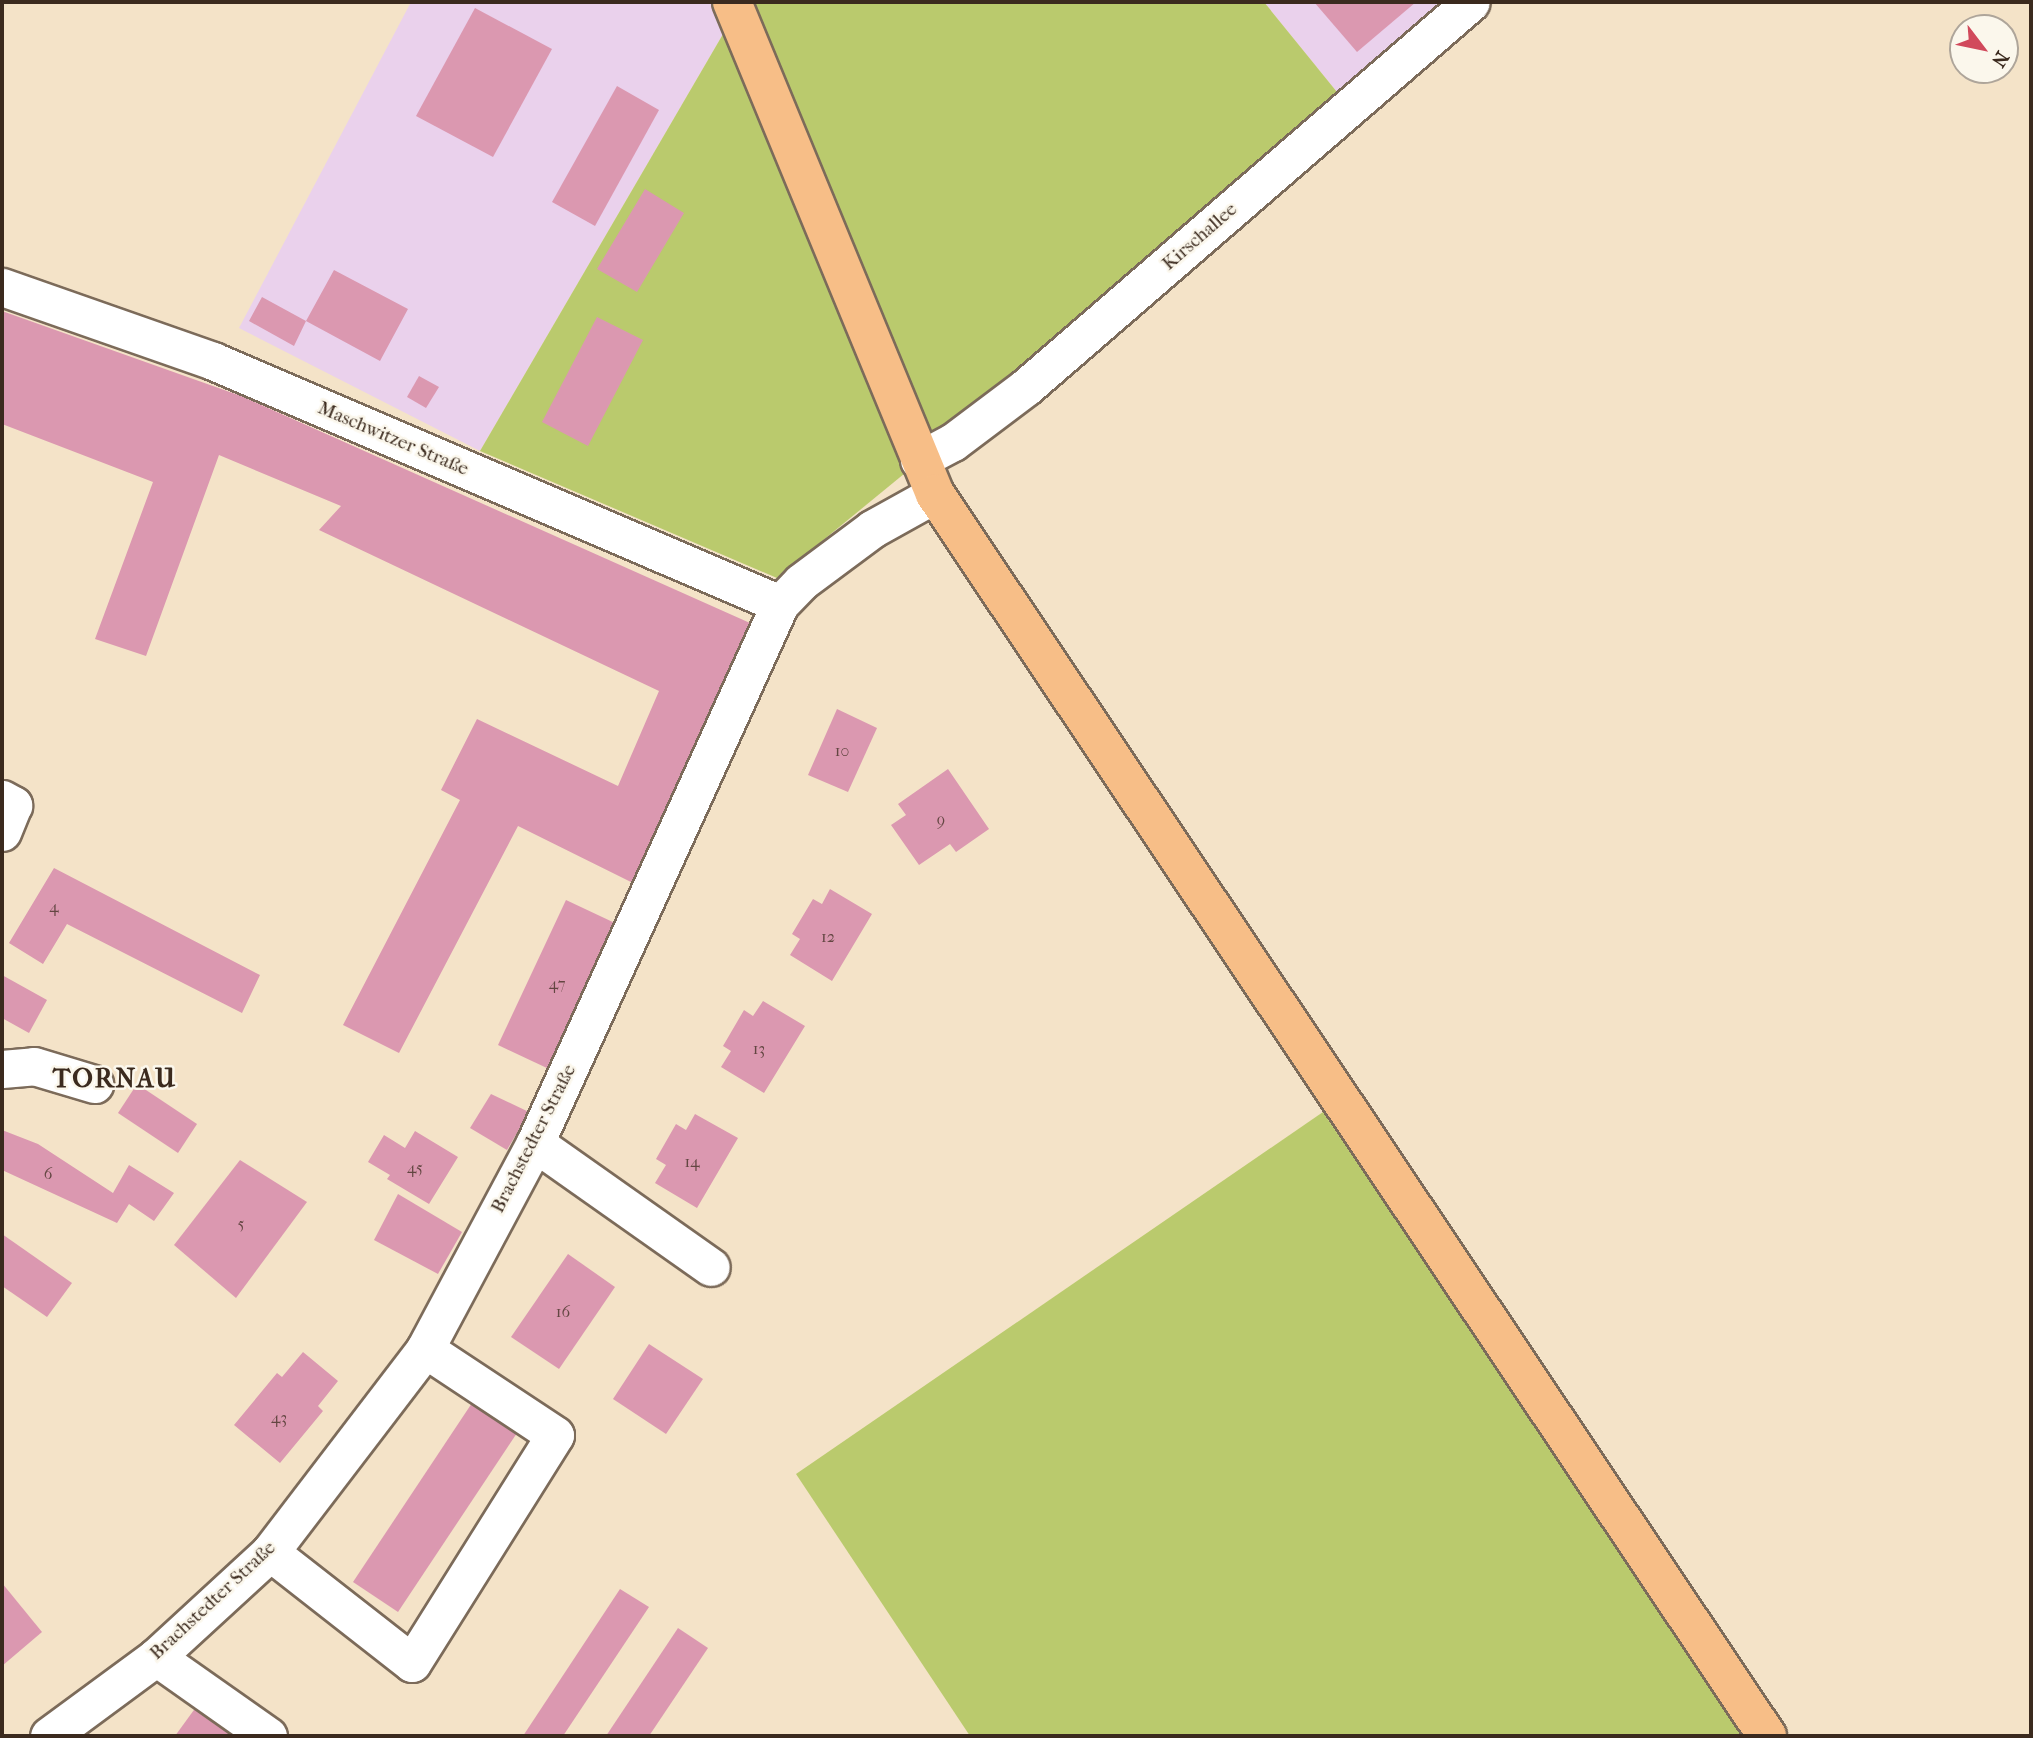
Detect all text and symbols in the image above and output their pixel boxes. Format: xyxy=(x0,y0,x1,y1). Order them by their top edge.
north arrow xyxy=(1949,14,2019,84)
text: N xyxy=(1987,47,2013,71)
street label: Kirschallee xyxy=(1158,198,1242,276)
street label: Maschwitzer Straße xyxy=(314,397,472,481)
house number: 10 xyxy=(835,741,849,761)
house number: 9 xyxy=(937,810,945,830)
house number: 4 xyxy=(49,897,59,917)
house number: 12 xyxy=(821,927,835,947)
house number: 47 xyxy=(549,974,565,994)
house number: 13 xyxy=(753,1039,765,1059)
street label: Brachstedter Straße xyxy=(487,1061,581,1217)
district label: TORNAU xyxy=(54,1063,176,1095)
house number: 14 xyxy=(684,1152,700,1172)
house number: 45 xyxy=(407,1158,423,1178)
house number: 6 xyxy=(44,1164,52,1184)
house number: 5 xyxy=(238,1214,244,1234)
house number: 16 xyxy=(556,1302,570,1322)
house number: 43 xyxy=(271,1408,287,1428)
street label: Brachstedter Straße xyxy=(145,1537,281,1665)

